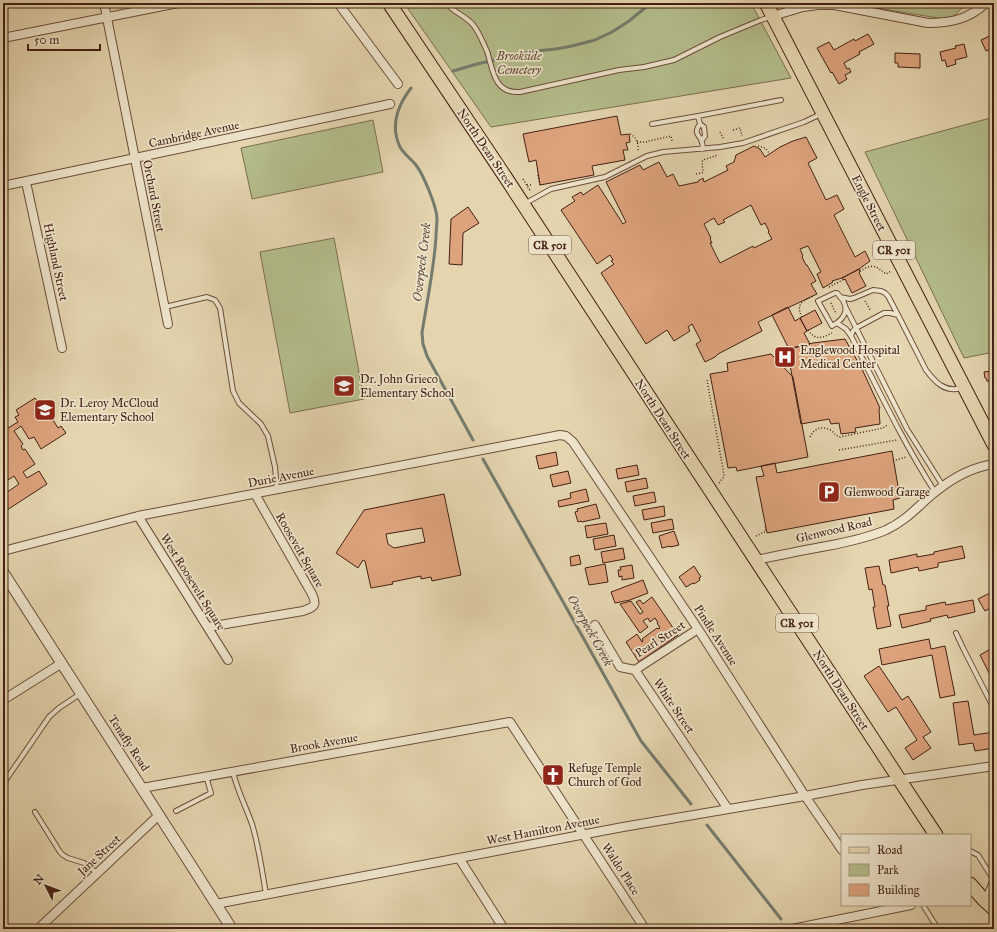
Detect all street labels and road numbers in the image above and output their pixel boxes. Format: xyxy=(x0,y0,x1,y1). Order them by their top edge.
street label: North Dean Street xyxy=(454,106,518,191)
street label: Cambridge Avenue xyxy=(148,118,241,151)
street label: Orchard Street xyxy=(140,159,168,234)
street label: Engle Street xyxy=(848,173,889,235)
street label: Highland Street xyxy=(40,222,71,303)
road number: CR 501 xyxy=(529,236,571,254)
road number: CR 501 xyxy=(873,241,915,259)
street label: North Dean Street xyxy=(632,376,694,462)
street label: Durie Avenue xyxy=(247,464,315,490)
street label: Roosevelt Square xyxy=(272,510,327,590)
street label: Glenwood Road xyxy=(795,514,873,546)
street label: West Roosevelt Square xyxy=(157,531,228,633)
street label: Pindle Avenue xyxy=(691,602,741,668)
road number: CR 501 xyxy=(776,614,818,632)
street label: Pearl Street xyxy=(632,617,688,660)
street label: North Dean Street xyxy=(810,647,872,733)
street label: White Street xyxy=(651,676,698,737)
street label: Tenafly Road xyxy=(106,712,152,774)
street label: Brook Avenue xyxy=(289,730,359,756)
street label: West Hamilton Avenue xyxy=(485,812,601,848)
street label: Jane Street xyxy=(73,831,125,880)
street label: Waldo Place xyxy=(599,840,643,898)

